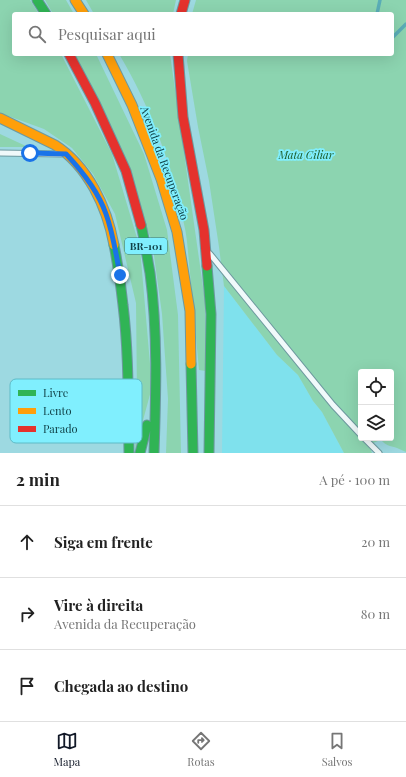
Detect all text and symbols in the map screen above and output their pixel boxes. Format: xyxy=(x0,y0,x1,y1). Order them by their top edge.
search box xyxy=(12,12,394,56)
icon: search xyxy=(26,23,48,45)
text: Pesquisar aqui xyxy=(58,24,156,44)
street label: Avenida da Recuperação xyxy=(137,103,193,222)
route start xyxy=(21,144,39,162)
park label: Mata Ciliar xyxy=(278,147,334,162)
road number: BR-101 xyxy=(125,238,167,254)
route end xyxy=(111,266,129,284)
map controls xyxy=(358,369,394,441)
button: locate xyxy=(358,369,394,405)
legend xyxy=(10,379,142,443)
text: Livre xyxy=(43,385,69,400)
text: Lento xyxy=(43,403,72,418)
button: layers xyxy=(358,405,394,441)
text: Parado xyxy=(43,421,78,436)
text: 2 min xyxy=(16,468,60,490)
text: A pé · 100 m xyxy=(319,471,390,488)
icon: ahead xyxy=(16,531,38,553)
text: Siga em frente xyxy=(54,532,153,552)
text: 20 m xyxy=(361,533,390,550)
text: Vire à direita xyxy=(54,595,143,615)
icon: right xyxy=(16,603,38,625)
text: 80 m xyxy=(361,605,390,622)
text: Avenida da Recuperação xyxy=(54,615,196,632)
icon: arrive xyxy=(16,675,38,697)
text: Chegada ao destino xyxy=(54,676,188,696)
tab: Mapa xyxy=(53,730,80,769)
tab: Rotas xyxy=(187,730,215,769)
tab: Salvos xyxy=(322,730,353,769)

